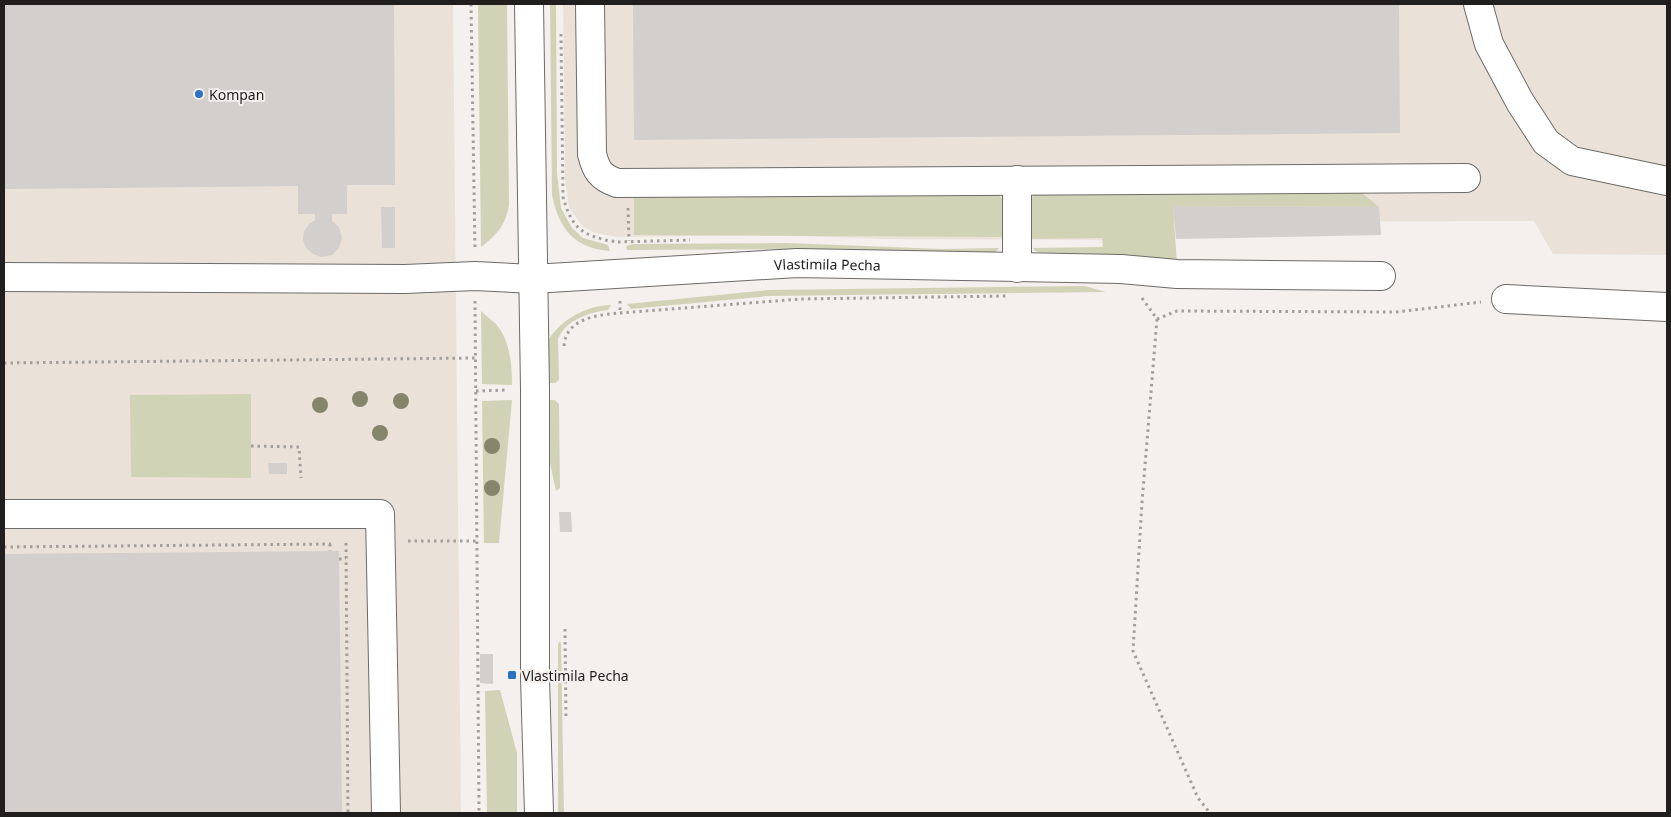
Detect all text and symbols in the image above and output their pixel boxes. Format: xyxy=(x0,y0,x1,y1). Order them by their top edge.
place label: Kompan xyxy=(209,85,264,104)
marker: Kompan xyxy=(193,88,205,100)
street label: Vlastimila Pecha xyxy=(773,253,881,274)
place label: Vlastimila Pecha xyxy=(522,666,629,685)
marker: Vlastimila Pecha xyxy=(506,669,518,681)

